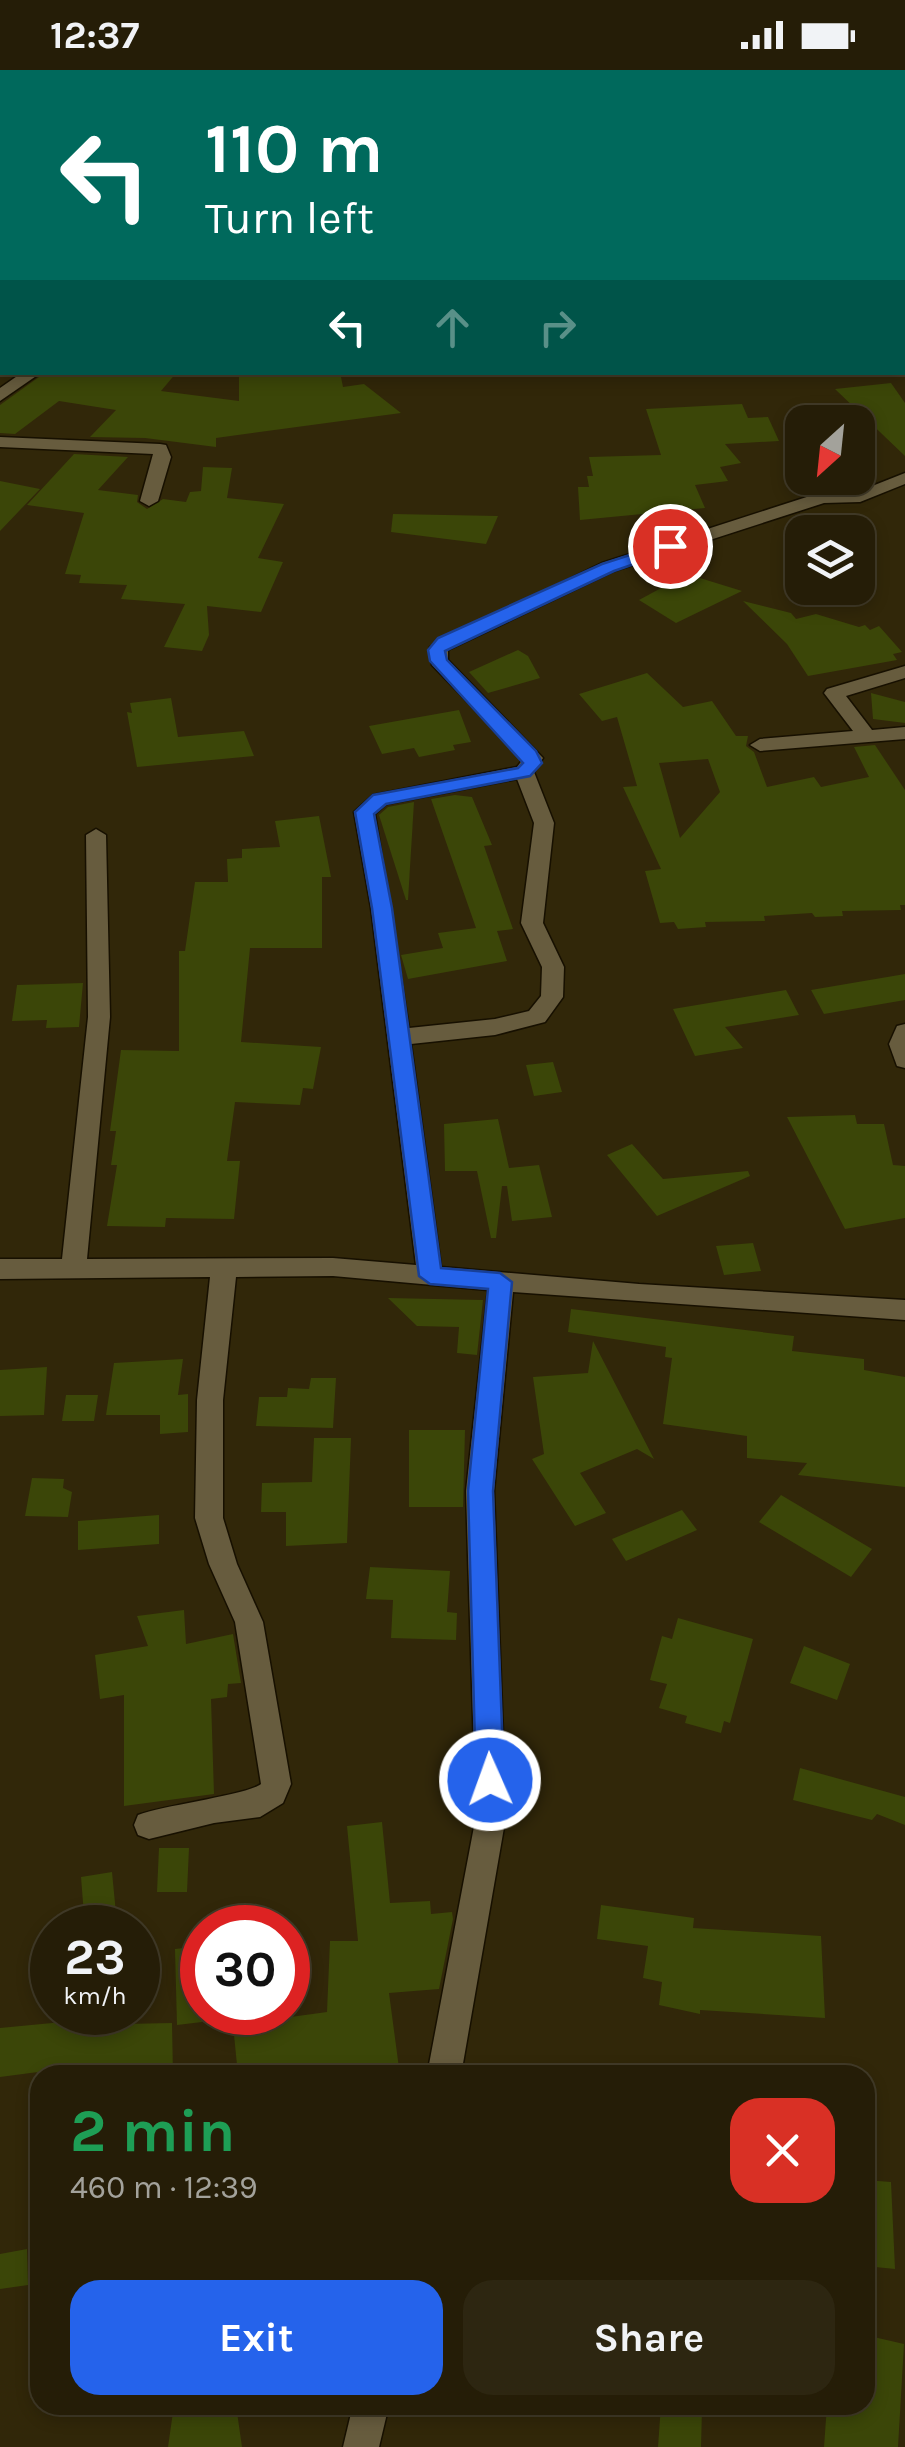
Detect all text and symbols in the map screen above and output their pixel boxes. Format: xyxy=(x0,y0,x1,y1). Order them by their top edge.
text: 12:37 xyxy=(50,13,139,58)
text: 110 m xyxy=(205,108,383,190)
icon: left xyxy=(40,110,170,240)
text: Turn left xyxy=(205,192,374,244)
icon: left xyxy=(320,300,375,355)
icon: ahead xyxy=(425,300,480,355)
icon: right xyxy=(530,300,585,355)
north arrow xyxy=(785,405,875,495)
map controls xyxy=(785,405,875,605)
pin xyxy=(628,504,713,589)
button: layers xyxy=(785,515,875,605)
icon: arrive xyxy=(643,519,698,574)
position arrow xyxy=(438,1728,542,1832)
speed limit sign: 30 xyxy=(180,1905,310,2035)
text: 23 xyxy=(64,1928,126,1987)
text: km/h xyxy=(63,1981,127,2010)
text: 2 min xyxy=(70,2096,235,2166)
button: close xyxy=(730,2098,835,2203)
text: 460 m · 12:39 xyxy=(70,2169,258,2206)
button: Exit xyxy=(70,2280,443,2395)
button: Share xyxy=(463,2280,835,2395)

